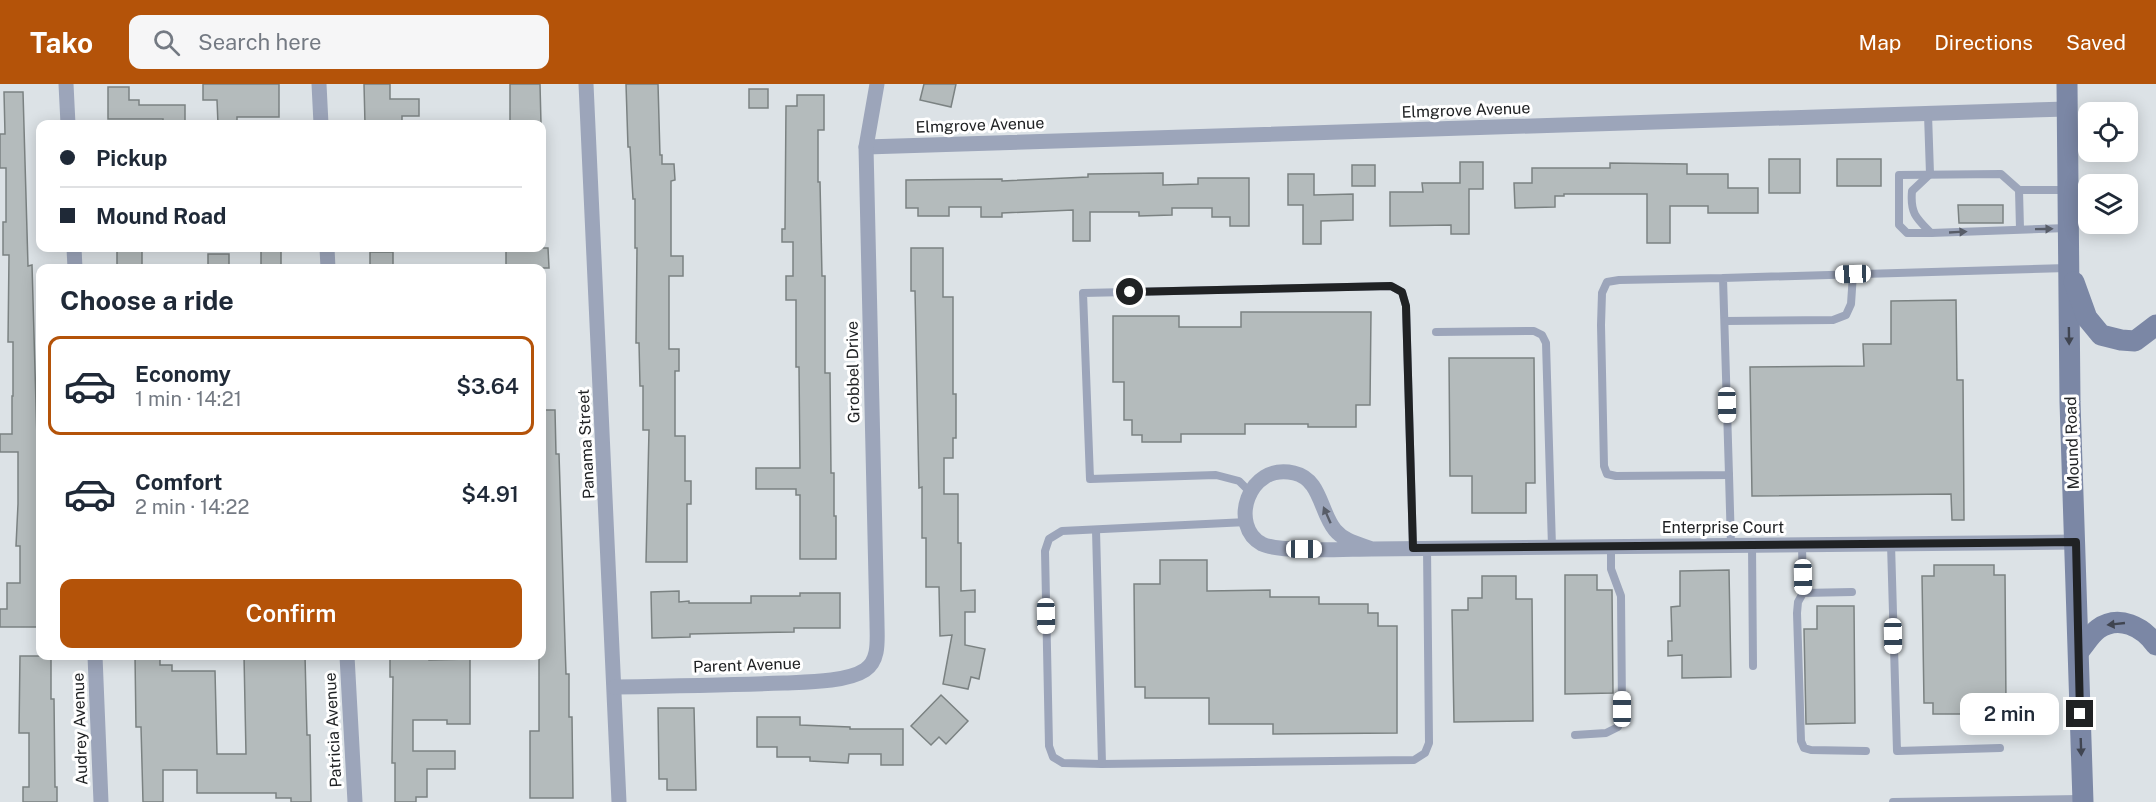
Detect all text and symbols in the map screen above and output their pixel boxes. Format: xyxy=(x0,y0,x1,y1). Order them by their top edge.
search box xyxy=(129,15,549,69)
text: Tako xyxy=(30,26,93,59)
icon: search xyxy=(150,26,183,59)
text: Search here xyxy=(198,29,322,55)
text: Map xyxy=(1859,30,1901,55)
text: Directions xyxy=(1934,30,2033,55)
text: Saved xyxy=(2066,30,2126,55)
street label: Elmgrove Avenue xyxy=(1401,98,1531,122)
map controls xyxy=(2078,102,2138,234)
button: locate xyxy=(2078,102,2138,162)
street label: Elmgrove Avenue xyxy=(915,113,1045,137)
text: Pickup xyxy=(96,145,167,171)
button: layers xyxy=(2078,174,2138,234)
text: Mound Road xyxy=(96,203,226,229)
one-way arrow xyxy=(2034,224,2053,233)
one-way arrow xyxy=(1948,227,1967,236)
car xyxy=(1835,264,1871,284)
route start xyxy=(1116,278,1143,305)
text: Choose a ride xyxy=(60,284,234,316)
street label: Grobbel Drive xyxy=(843,321,863,423)
one-way arrow xyxy=(2064,326,2074,345)
icon: car xyxy=(63,359,117,413)
text: Economy xyxy=(135,361,231,387)
text: $3.64 xyxy=(456,373,519,399)
text: 1 min · 14:21 xyxy=(135,387,242,411)
car xyxy=(1718,387,1736,423)
street label: Panama Street xyxy=(574,388,598,500)
street label: Mound Road xyxy=(2061,396,2083,490)
icon: car xyxy=(63,467,117,521)
text: Comfort xyxy=(135,469,222,495)
text: $4.91 xyxy=(461,481,519,507)
text: 2 min · 14:22 xyxy=(135,495,249,519)
one-way arrow xyxy=(1323,507,1332,524)
street label: Enterprise Court xyxy=(1662,518,1784,537)
car xyxy=(1286,540,1322,558)
car xyxy=(1794,559,1812,595)
button: Confirm xyxy=(60,579,522,648)
car xyxy=(1037,598,1055,634)
car xyxy=(1884,618,1902,654)
one-way arrow xyxy=(2106,619,2125,629)
street label: Parent Avenue xyxy=(693,654,801,676)
street label: Audrey Avenue xyxy=(69,672,91,786)
street label: Patricia Avenue xyxy=(320,672,346,788)
car xyxy=(1613,691,1631,727)
callout: 2 min xyxy=(1960,693,2059,735)
route end xyxy=(2066,700,2093,727)
text: 2 min xyxy=(1984,702,2035,726)
one-way arrow xyxy=(2077,738,2086,757)

